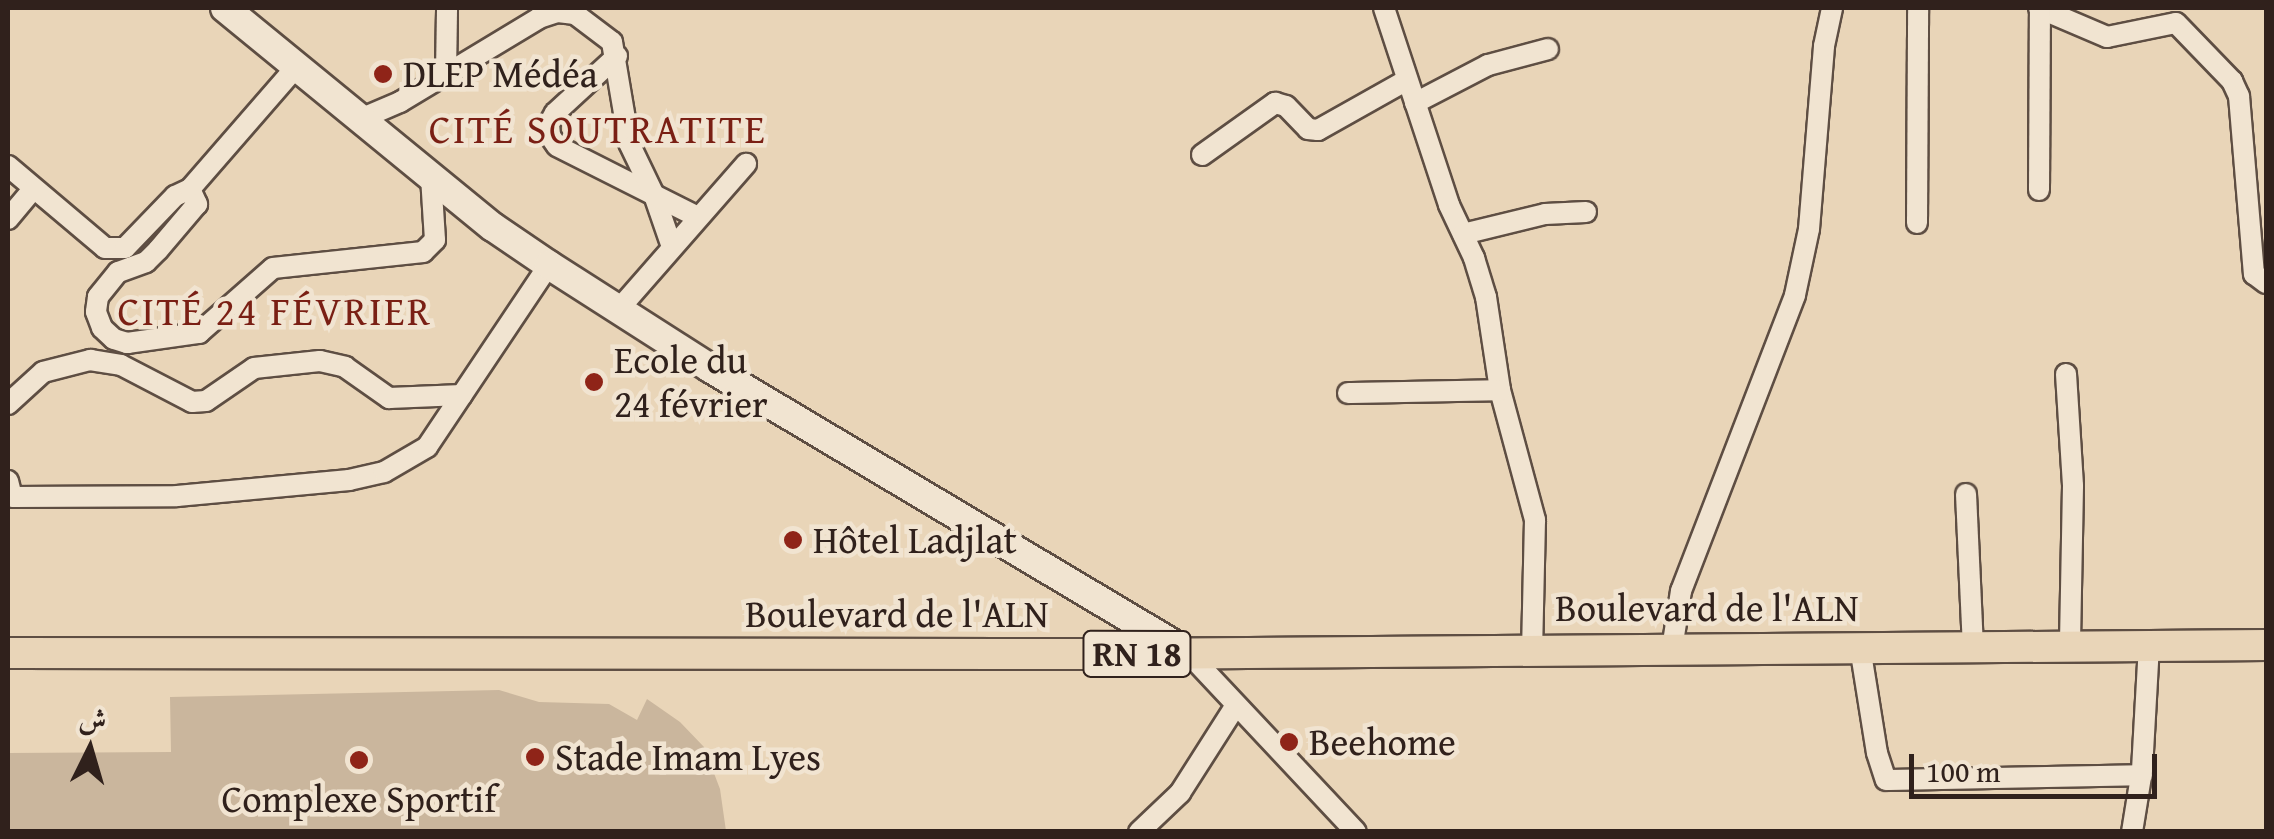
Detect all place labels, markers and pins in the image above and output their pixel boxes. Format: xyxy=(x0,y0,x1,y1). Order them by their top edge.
place label: DLEP Médéa xyxy=(403,51,598,97)
marker: DLEP Médéa xyxy=(372,63,394,85)
place label: Ecole du 24 février xyxy=(614,337,768,426)
marker: Ecole du 24 février xyxy=(583,371,605,393)
place label: Hôtel Ladjlat xyxy=(813,517,1017,563)
marker: Hôtel Ladjlat xyxy=(782,529,804,551)
place label: Beehome xyxy=(1309,719,1456,765)
marker: Beehome xyxy=(1278,731,1300,753)
place label: Stade Imam Lyes xyxy=(555,734,821,780)
marker: Stade Imam Lyes xyxy=(524,746,546,768)
marker: Complexe Sportif xyxy=(348,749,370,771)
place label: Complexe Sportif xyxy=(222,776,496,822)

